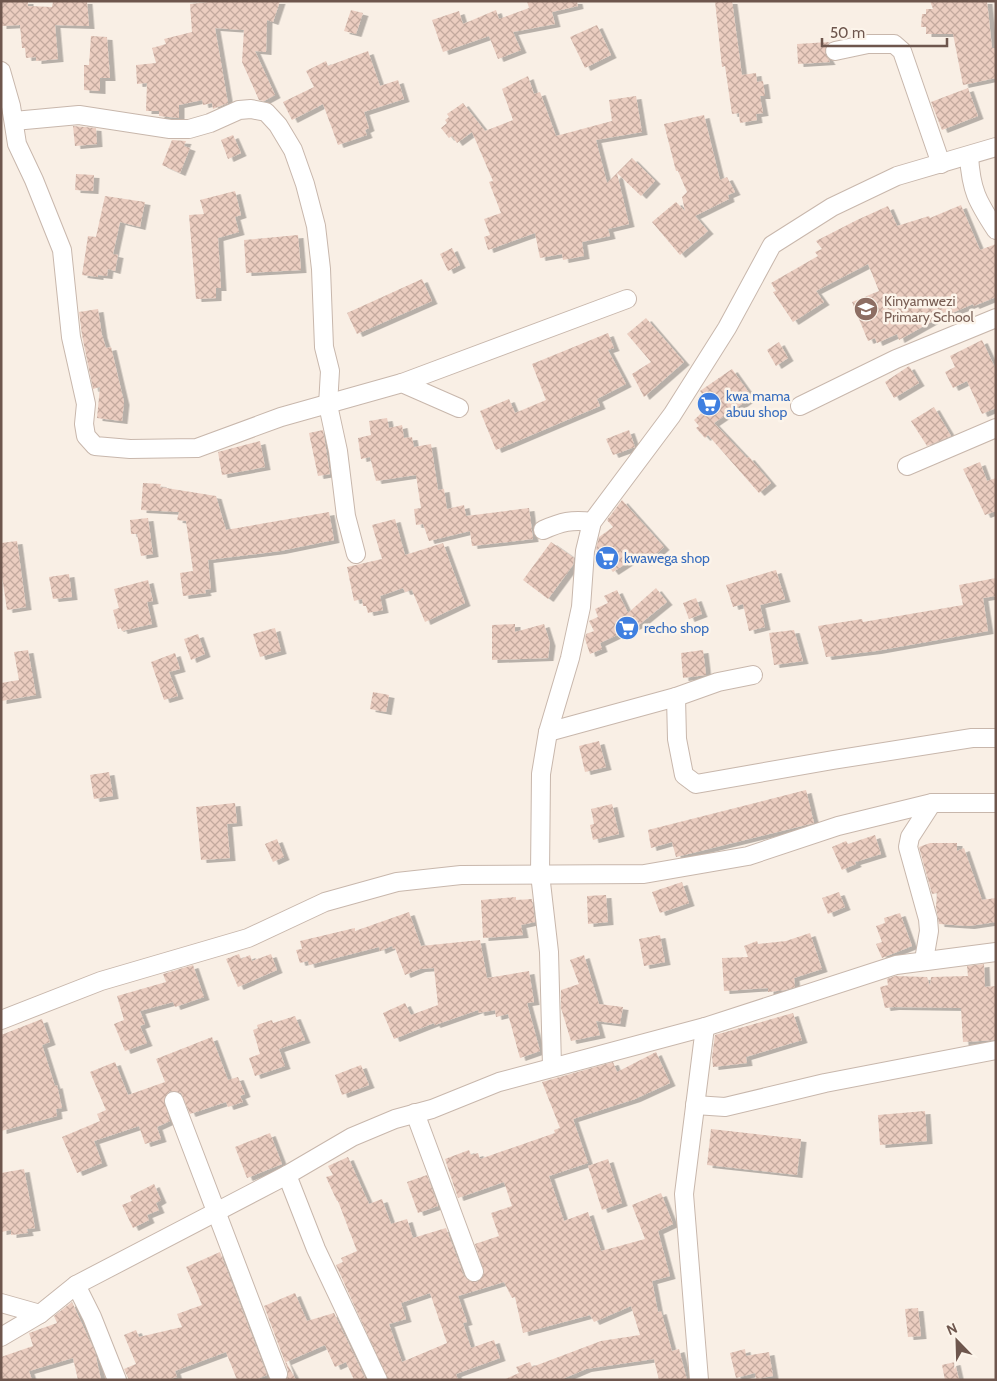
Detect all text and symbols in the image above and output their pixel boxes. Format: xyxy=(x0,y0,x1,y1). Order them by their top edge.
scale bar xyxy=(822,15,947,47)
text: 50 m xyxy=(830,24,865,42)
place label: Kinyamwezi Primary School xyxy=(884,292,974,326)
school or university icon: Kinyamwezi Primary School xyxy=(853,296,879,322)
place label: kwa mama abuu shop xyxy=(726,387,791,421)
supermarket icon: kwa mama abuu shop xyxy=(696,391,722,417)
supermarket icon: kwawega shop xyxy=(594,545,620,571)
place label: kwawega shop xyxy=(624,549,710,567)
supermarket icon: recho shop xyxy=(614,615,640,641)
place label: recho shop xyxy=(644,619,709,637)
north arrow xyxy=(932,1316,982,1366)
text: N xyxy=(944,1319,960,1339)

